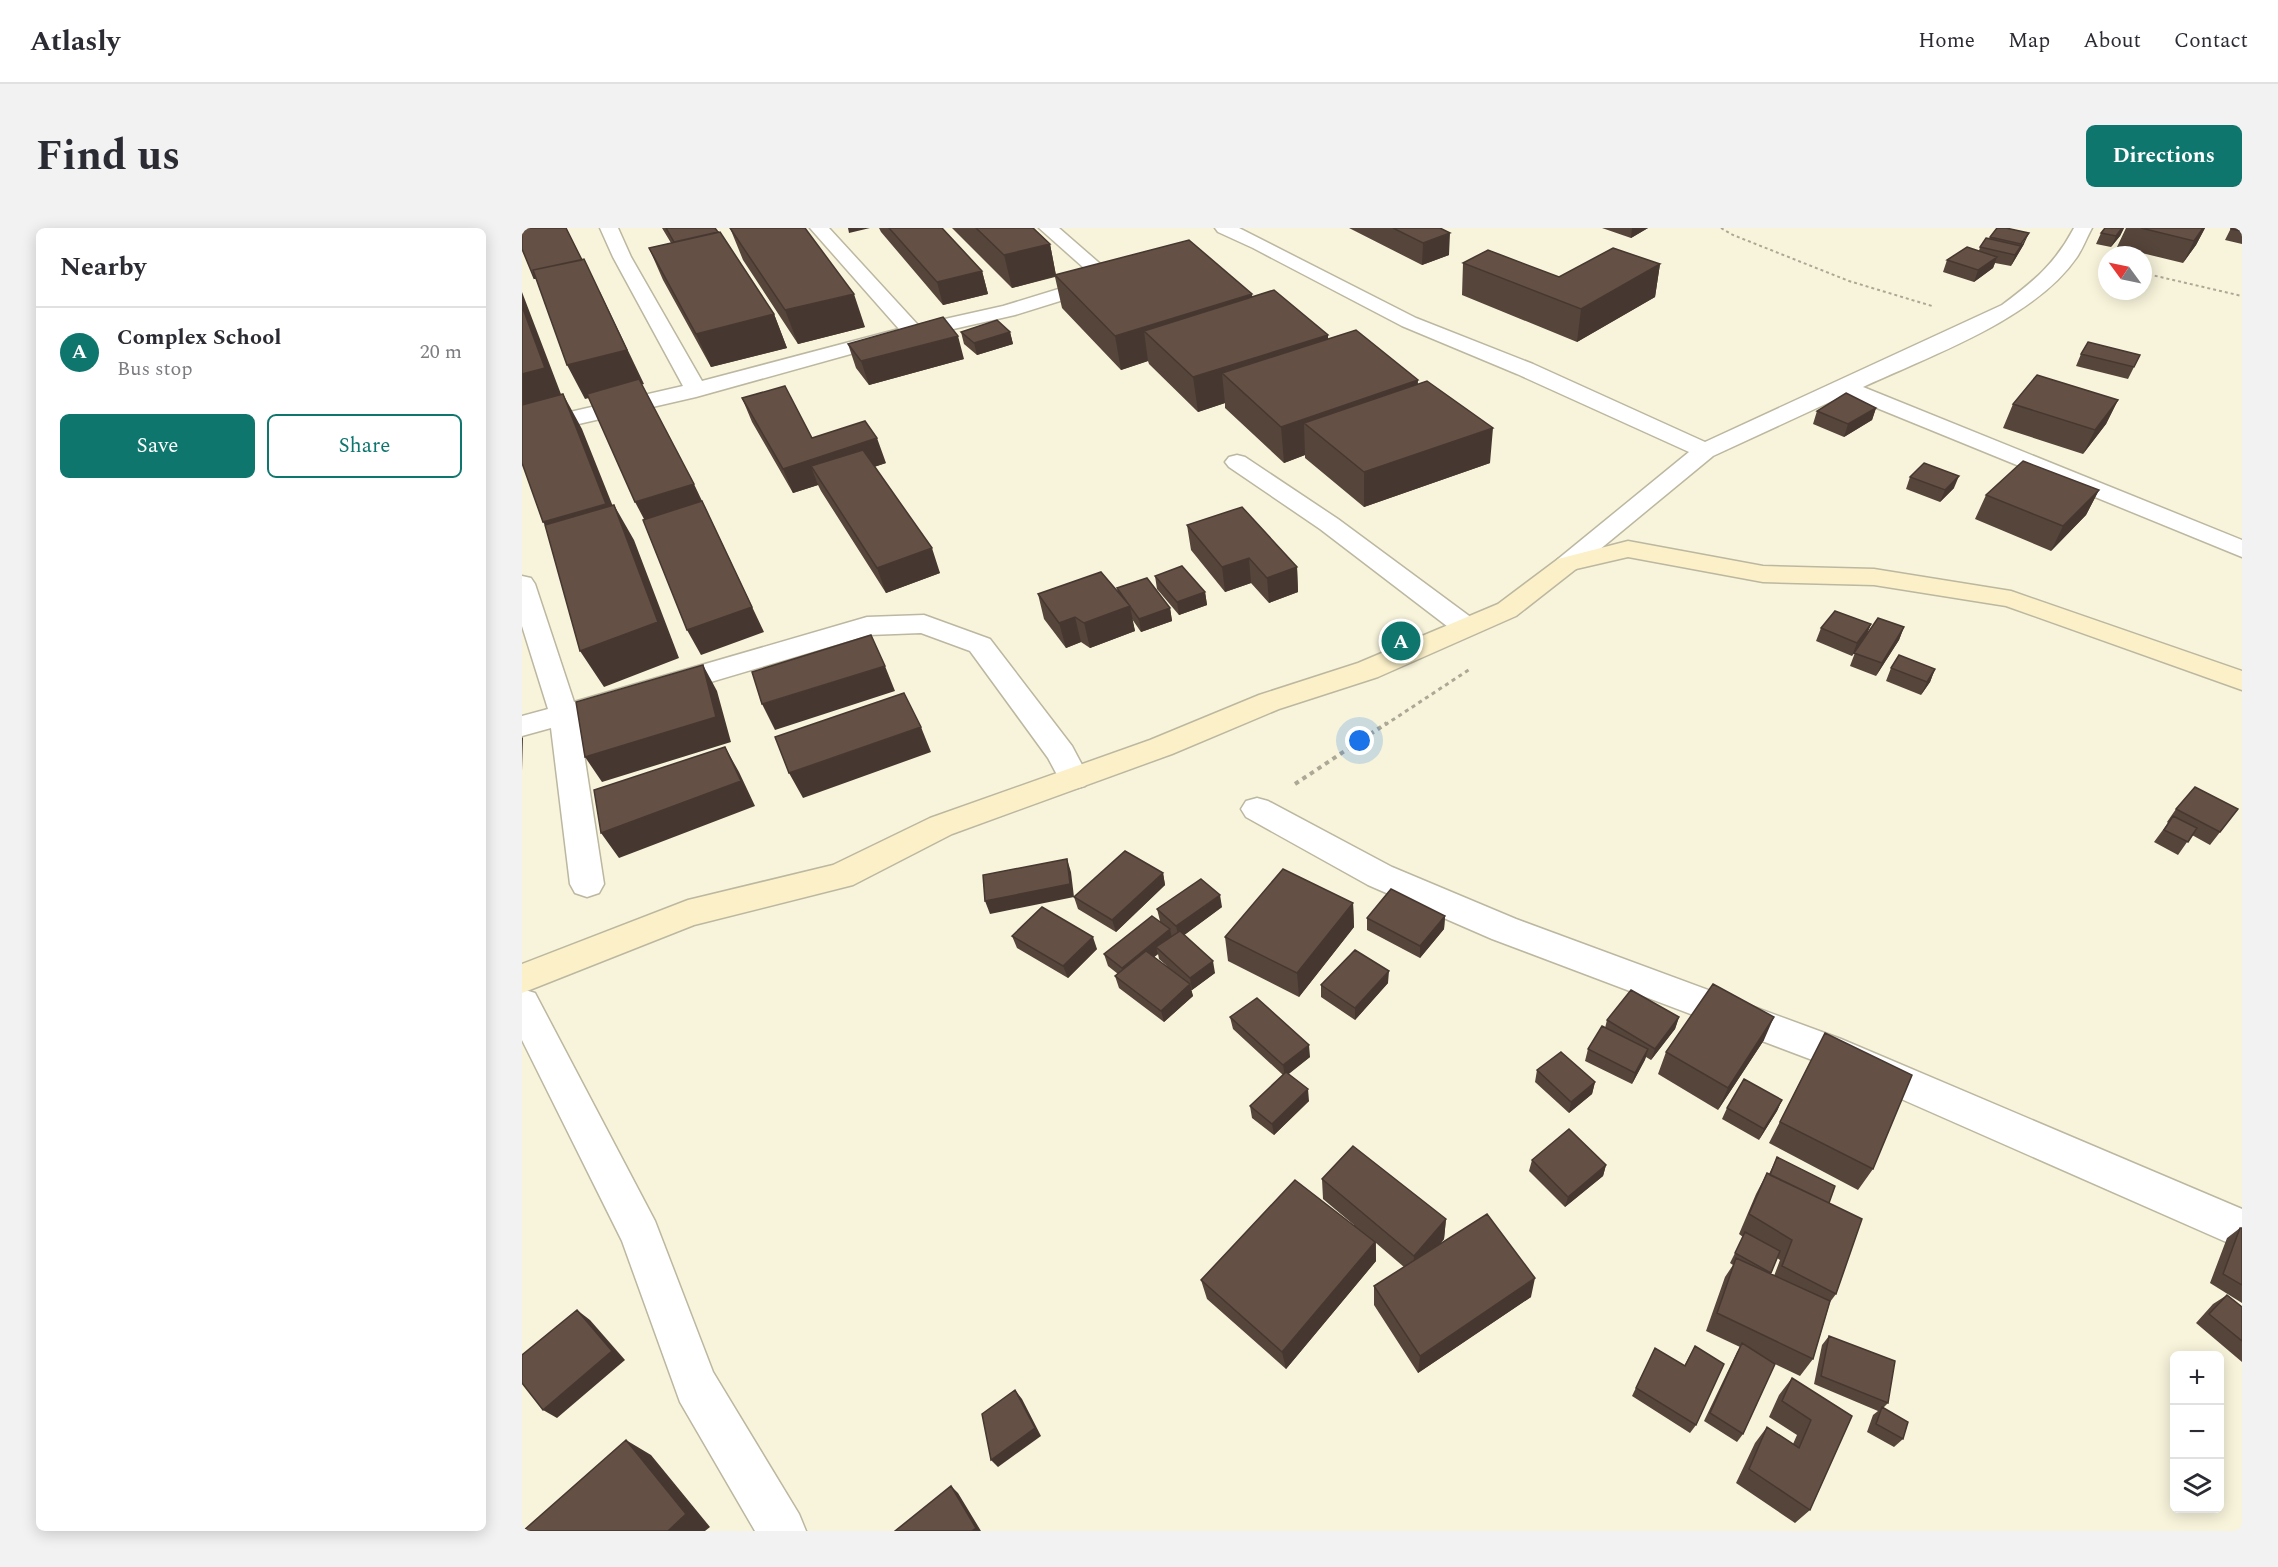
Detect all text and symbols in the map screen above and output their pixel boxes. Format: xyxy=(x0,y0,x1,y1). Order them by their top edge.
text: Atlasly xyxy=(30,20,120,63)
text: Home xyxy=(1918,25,1975,57)
text: Map xyxy=(2008,25,2050,57)
text: About xyxy=(2083,25,2141,57)
text: Contact xyxy=(2174,25,2248,57)
text: Find us xyxy=(36,125,180,188)
button: Directions xyxy=(2086,125,2242,187)
north arrow xyxy=(2098,246,2152,300)
text: Nearby xyxy=(60,247,146,287)
text: Complex School xyxy=(117,321,281,354)
text: A xyxy=(72,337,87,367)
text: 20 m xyxy=(420,337,462,367)
text: Bus stop xyxy=(117,354,193,384)
button: Save xyxy=(60,414,255,478)
button: Share xyxy=(267,414,462,478)
pin: A xyxy=(1382,618,1420,664)
your location xyxy=(1345,726,1374,755)
map controls xyxy=(2170,1351,2224,1513)
button: + xyxy=(2170,1351,2224,1405)
button: − xyxy=(2170,1405,2224,1459)
button: layers xyxy=(2170,1459,2224,1513)

